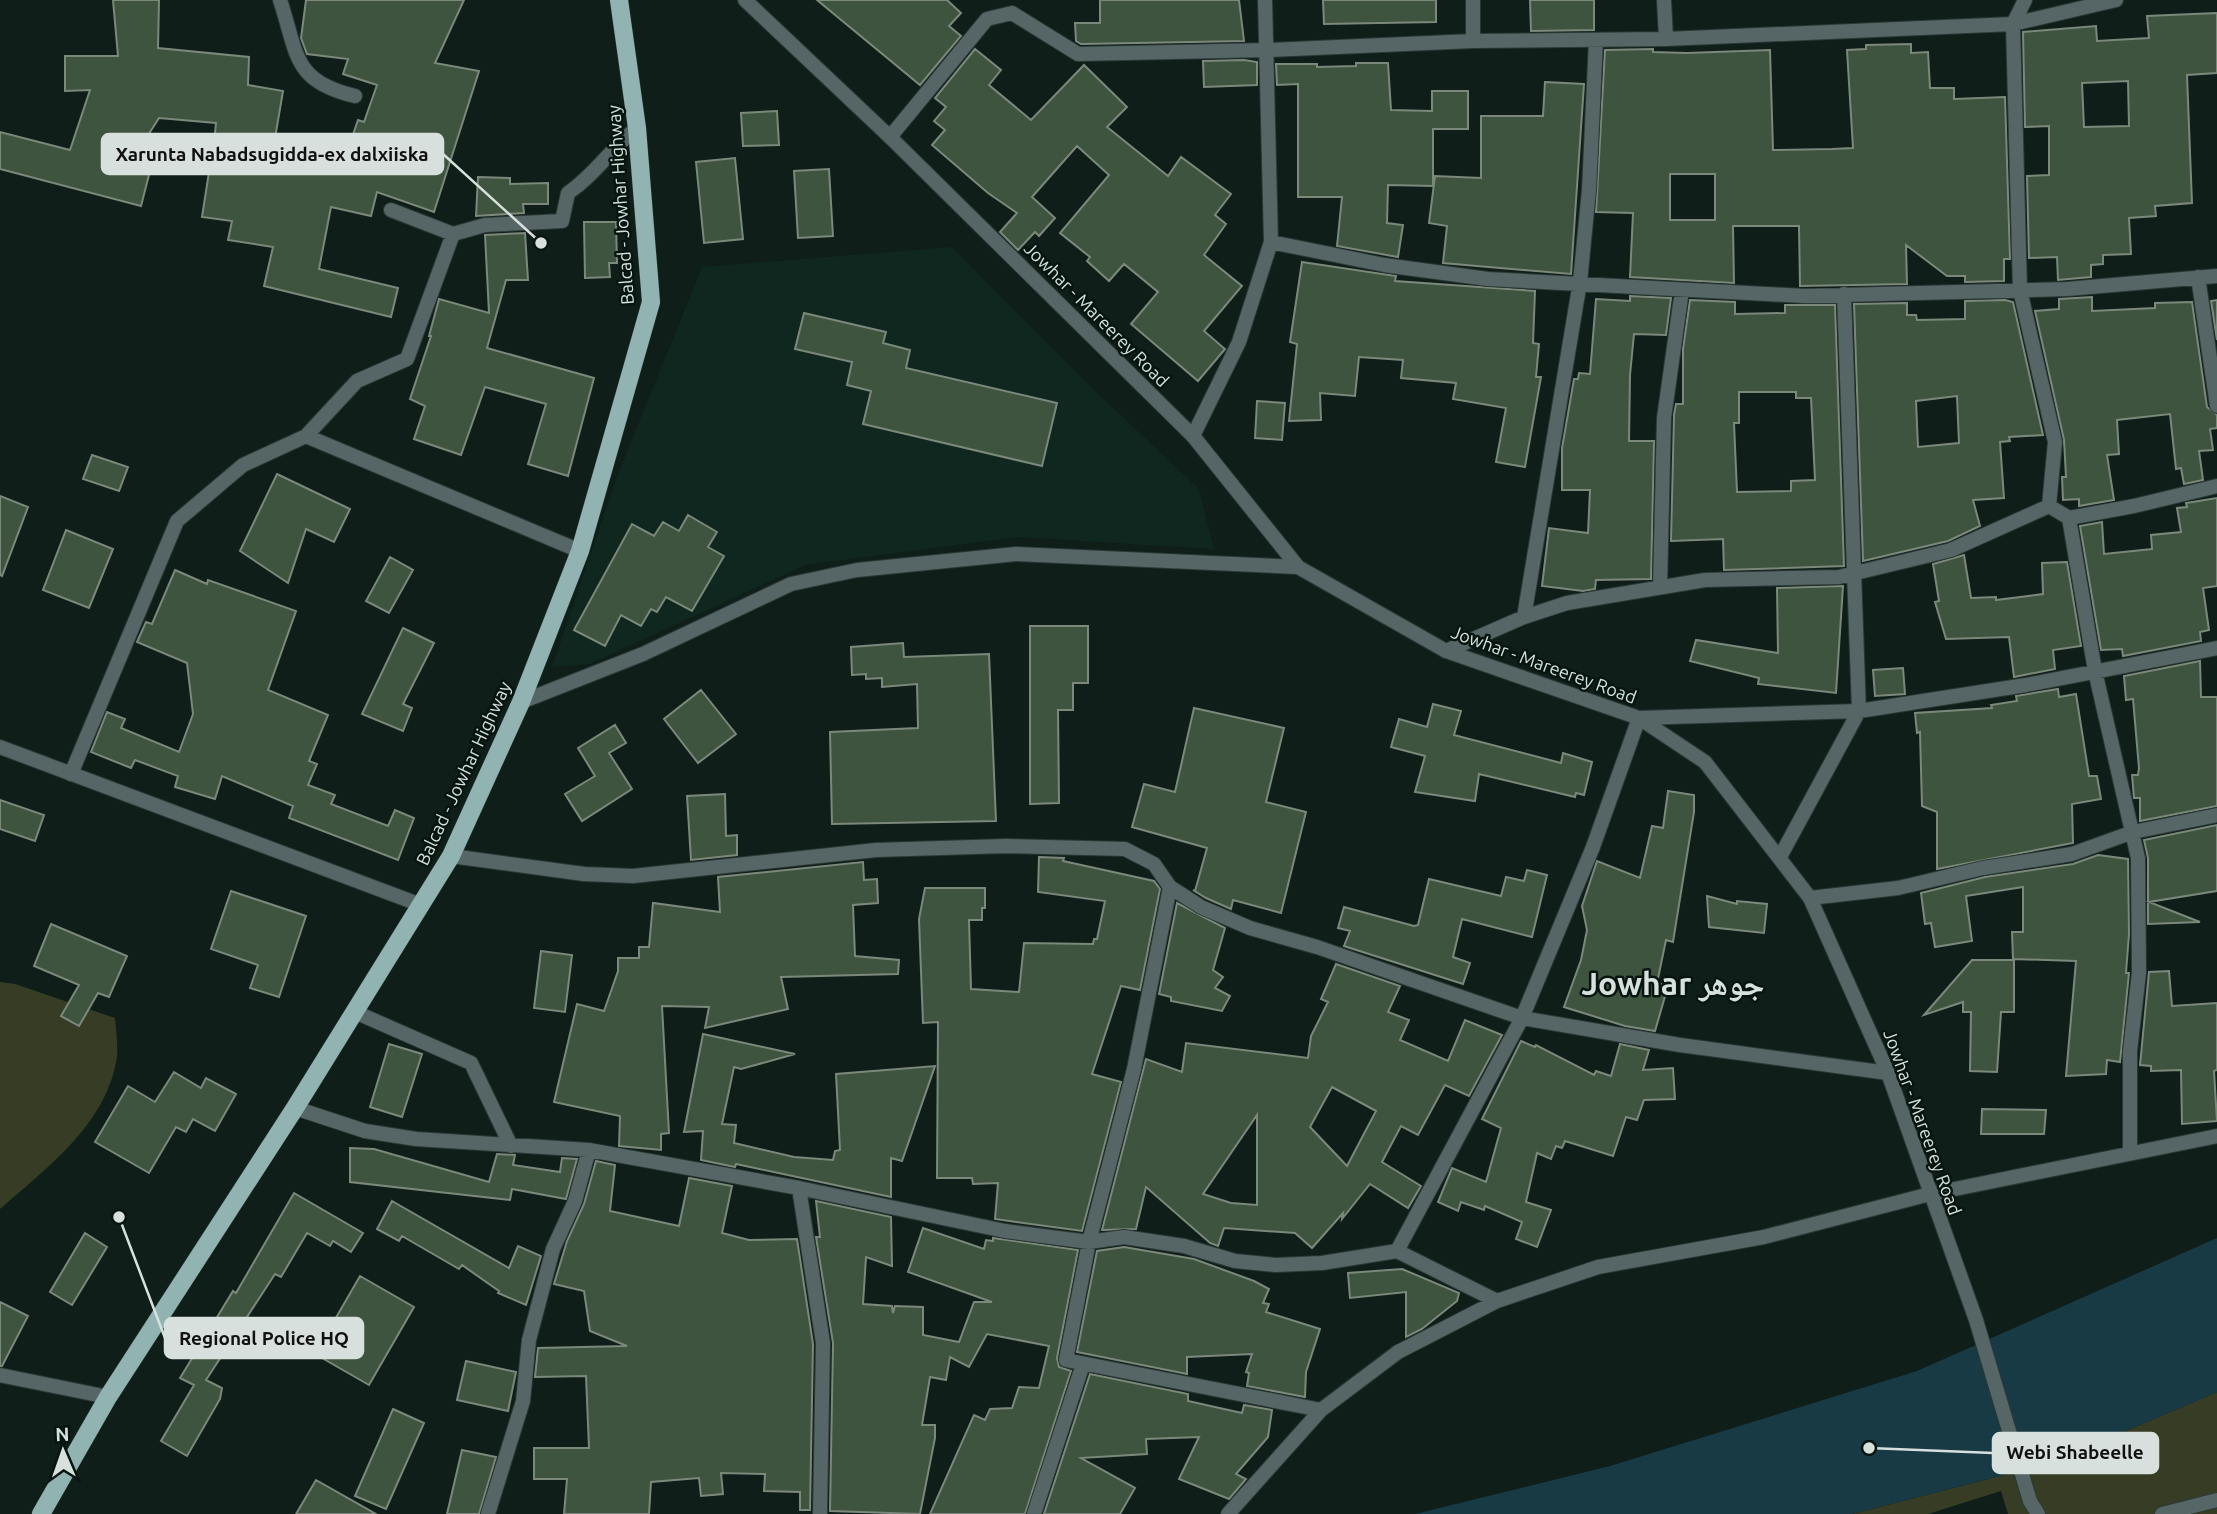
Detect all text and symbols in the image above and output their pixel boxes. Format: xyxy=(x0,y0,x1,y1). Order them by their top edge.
street label: Balcad - Jowhar Highway xyxy=(603,104,637,306)
callout: Xarunta Nabadsugidda-ex dalxiiska xyxy=(102,134,443,174)
text: Xarunta Nabadsugidda-ex dalxiiska xyxy=(116,143,428,165)
street label: Jowhar - Mareerey Road xyxy=(1021,238,1173,390)
street label: Jowhar - Mareerey Road xyxy=(1449,621,1639,707)
street label: Balcad - Jowhar Highway xyxy=(412,678,514,868)
district label: Jowhar جوهر xyxy=(1581,965,1765,1002)
street label: Jowhar - Mareerey Road xyxy=(1880,1027,1966,1217)
callout: Regional Police HQ xyxy=(165,1318,363,1358)
text: Regional Police HQ xyxy=(179,1327,349,1349)
north arrow xyxy=(28,1416,98,1486)
text: N xyxy=(55,1423,70,1445)
callout: Webi Shabeelle xyxy=(1993,1433,2158,1473)
text: Webi Shabeelle xyxy=(2006,1441,2144,1463)

